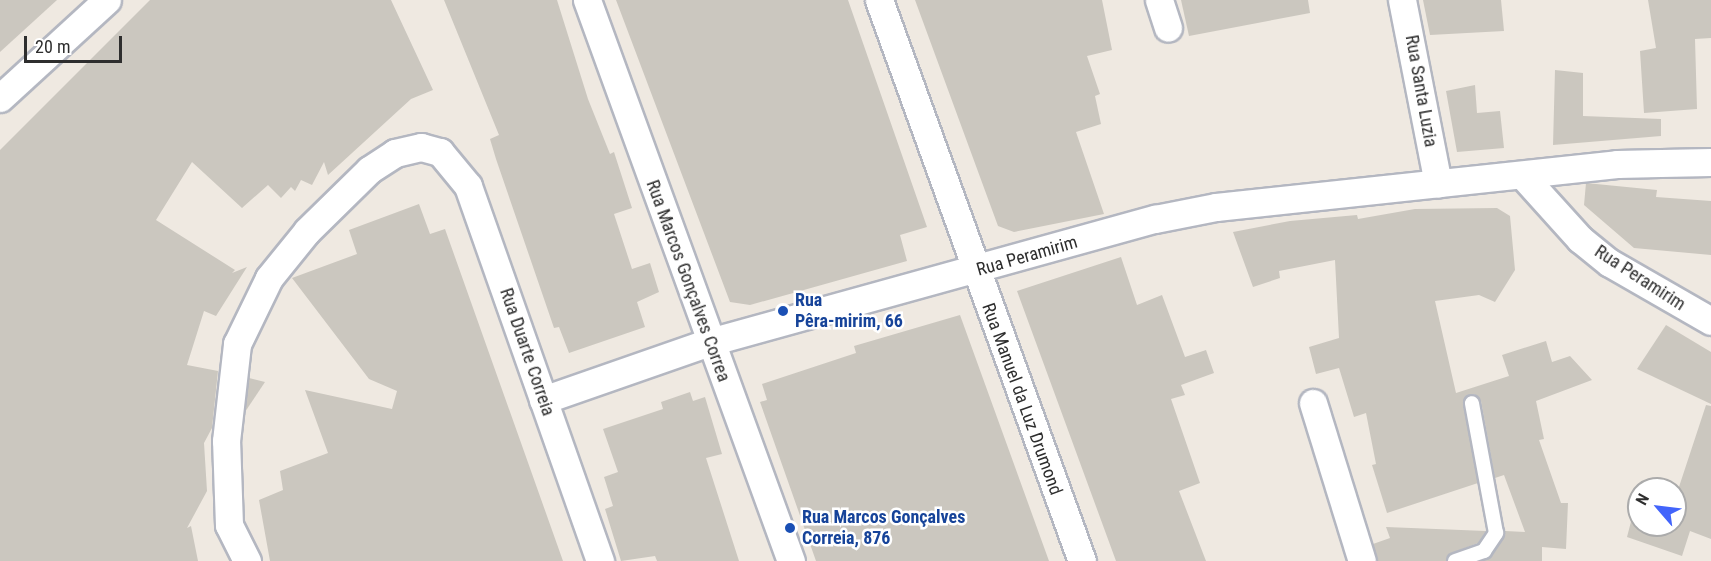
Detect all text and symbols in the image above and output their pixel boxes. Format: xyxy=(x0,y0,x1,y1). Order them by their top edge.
scale bar xyxy=(27,24,124,62)
street label: Rua Santa Luzia xyxy=(1401,33,1441,149)
text: 20 m xyxy=(35,36,70,57)
street label: Rua Marcos Gonçalves Correa xyxy=(641,177,735,385)
street label: Rua Peramirim xyxy=(974,231,1080,281)
street label: Rua Peramirim xyxy=(1591,241,1689,315)
street label: Rua Duarte Correia xyxy=(495,285,559,419)
place label: Rua Pêra-mirim, 66 xyxy=(795,290,903,332)
street label: Rua Manuel da Luz Drumond xyxy=(977,300,1067,498)
marker: Rua Pêra-mirim, 66 xyxy=(776,304,790,318)
north arrow xyxy=(1627,477,1687,537)
text: N xyxy=(1632,490,1653,508)
place label: Rua Marcos Gonçalves Correia, 876 xyxy=(802,507,965,550)
marker: Rua Marcos Gonçalves Correia, 876 xyxy=(783,521,797,535)

